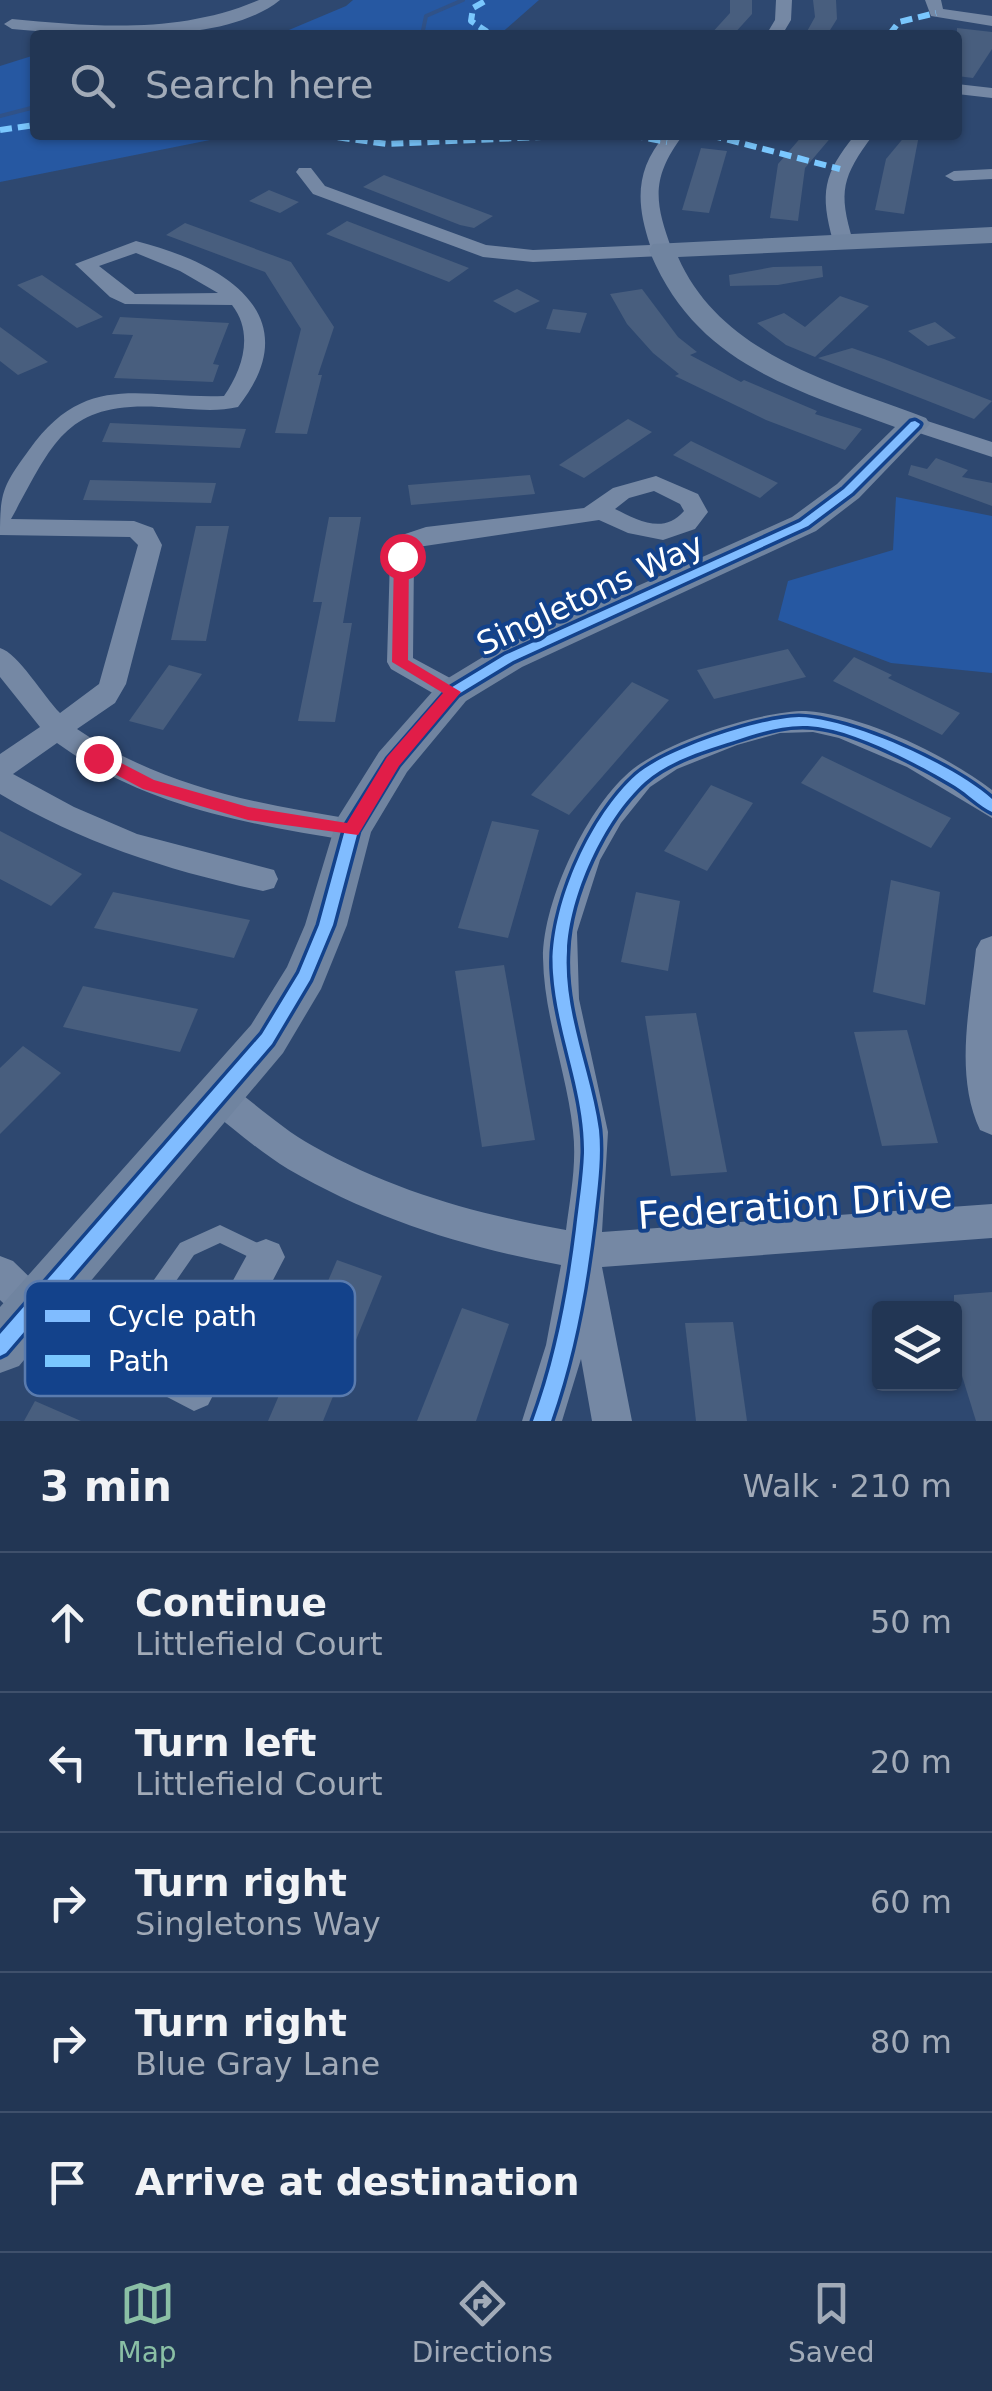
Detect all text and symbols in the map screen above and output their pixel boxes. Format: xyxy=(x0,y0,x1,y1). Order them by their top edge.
search box xyxy=(30,30,962,140)
icon: search xyxy=(65,58,120,113)
text: Search here xyxy=(145,63,373,107)
street label: Singletons Way xyxy=(471,525,709,663)
route start xyxy=(380,534,426,580)
route end xyxy=(76,736,122,782)
street label: Federation Drive xyxy=(636,1172,954,1238)
legend xyxy=(25,1281,355,1396)
text: Cycle path xyxy=(108,1300,257,1333)
map controls xyxy=(872,1301,962,1391)
button: layers xyxy=(872,1301,962,1391)
text: Path xyxy=(108,1345,170,1378)
text: 3 min xyxy=(40,1462,172,1511)
text: Walk · 210 m xyxy=(742,1467,952,1505)
text: Continue xyxy=(135,1581,327,1625)
icon: ahead xyxy=(40,1595,95,1650)
text: 50 m xyxy=(870,1603,952,1641)
text: Littlefield Court xyxy=(135,1625,383,1663)
text: Turn left xyxy=(135,1721,316,1765)
icon: left xyxy=(40,1735,95,1790)
text: 20 m xyxy=(870,1743,952,1781)
text: Littlefield Court xyxy=(135,1765,383,1803)
text: Turn right xyxy=(135,1861,347,1905)
icon: right xyxy=(40,1875,95,1930)
text: 60 m xyxy=(870,1883,952,1921)
text: Singletons Way xyxy=(135,1905,381,1943)
text: Turn right xyxy=(135,2001,347,2045)
icon: right xyxy=(40,2015,95,2070)
text: 80 m xyxy=(870,2023,952,2061)
text: Blue Gray Lane xyxy=(135,2045,380,2083)
icon: arrive xyxy=(40,2155,95,2210)
text: Arrive at destination xyxy=(135,2160,580,2204)
tab: Map xyxy=(118,2276,177,2369)
tab: Directions xyxy=(412,2276,553,2369)
tab: Saved xyxy=(788,2276,874,2369)

